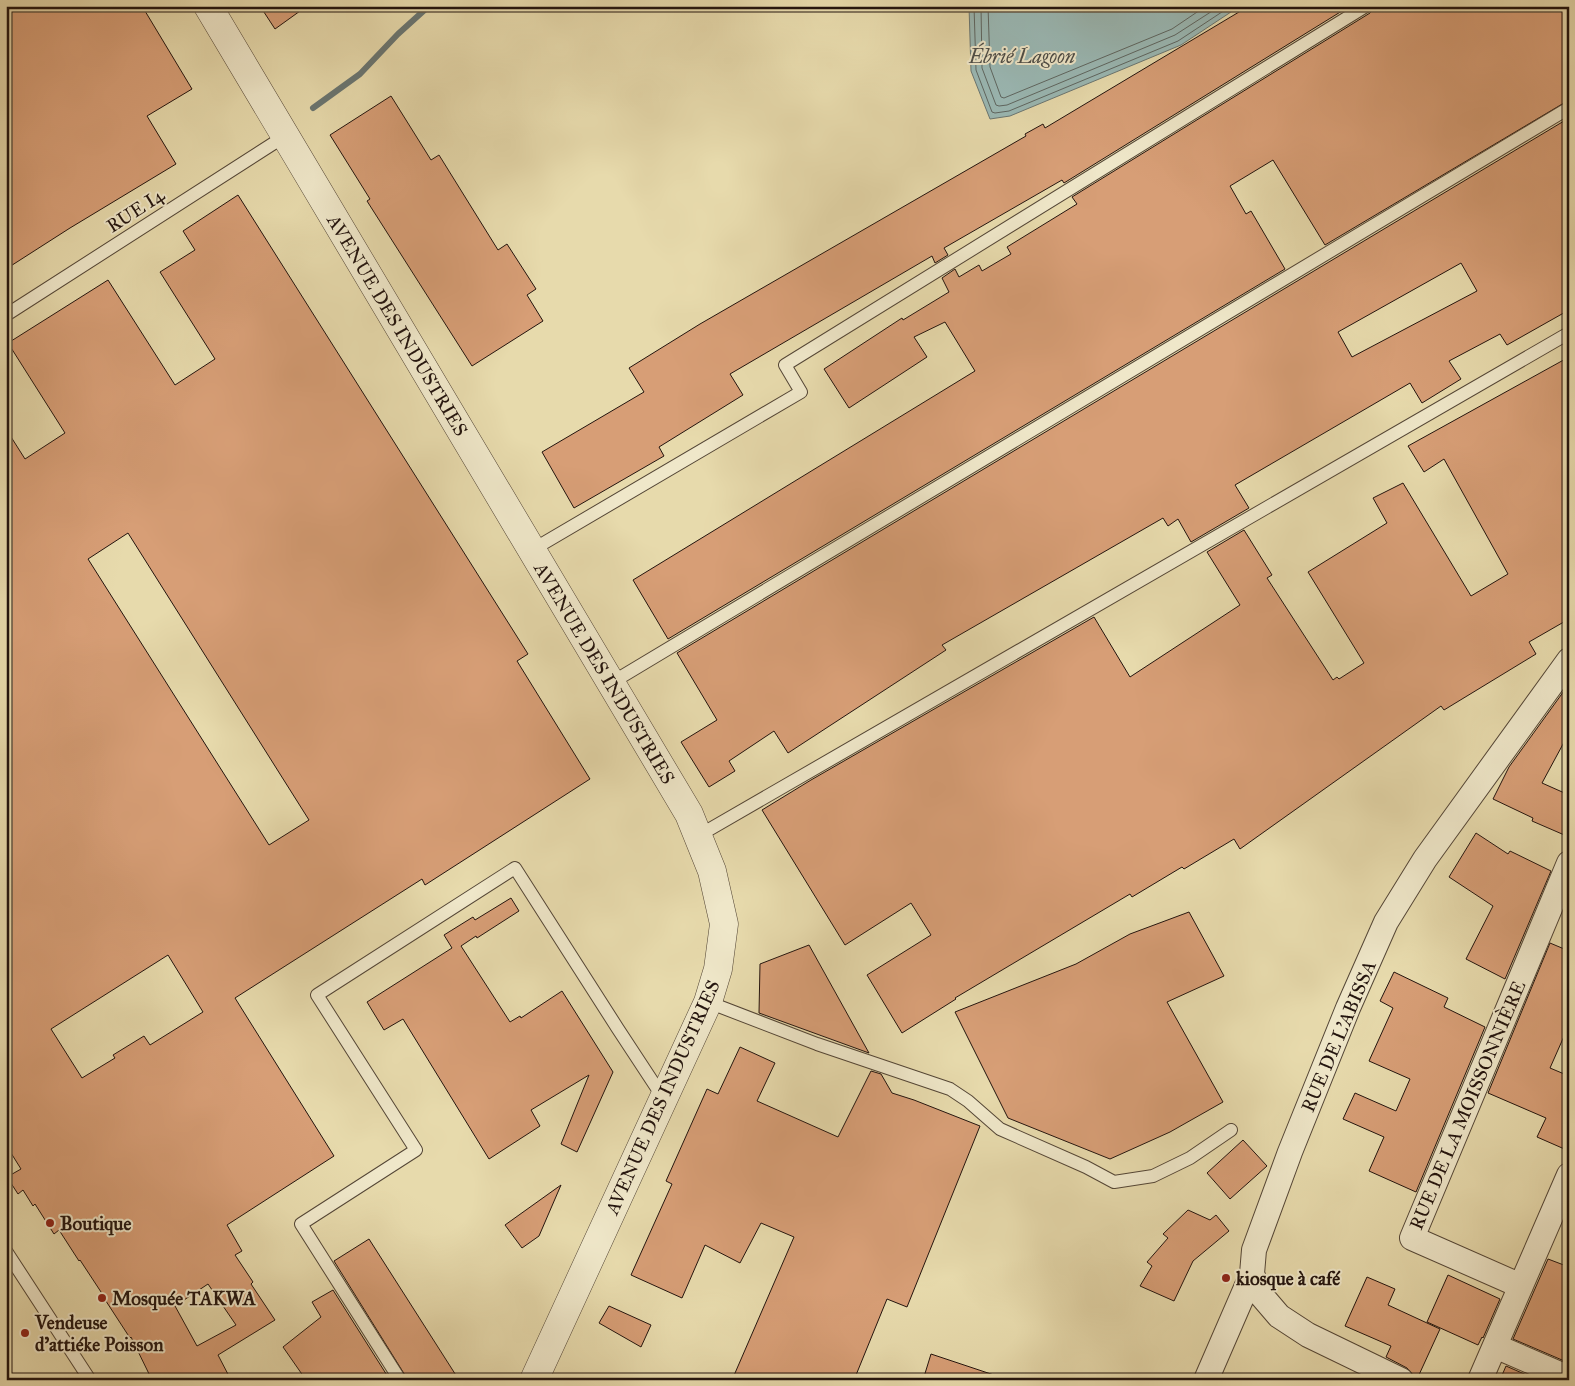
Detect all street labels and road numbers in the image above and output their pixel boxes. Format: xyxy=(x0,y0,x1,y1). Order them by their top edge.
street label: RUE I4 xyxy=(102,183,169,238)
street label: AVENUE DES INDUSTRIES xyxy=(322,209,473,440)
street label: AVENUE DES INDUSTRIES xyxy=(529,557,680,788)
street label: RUE DE L'ABISSA xyxy=(1296,957,1381,1115)
street label: AVENUE DES INDUSTRIES xyxy=(600,976,725,1219)
street label: RUE DE LA MOISSONNIÈRE xyxy=(1404,977,1531,1233)

